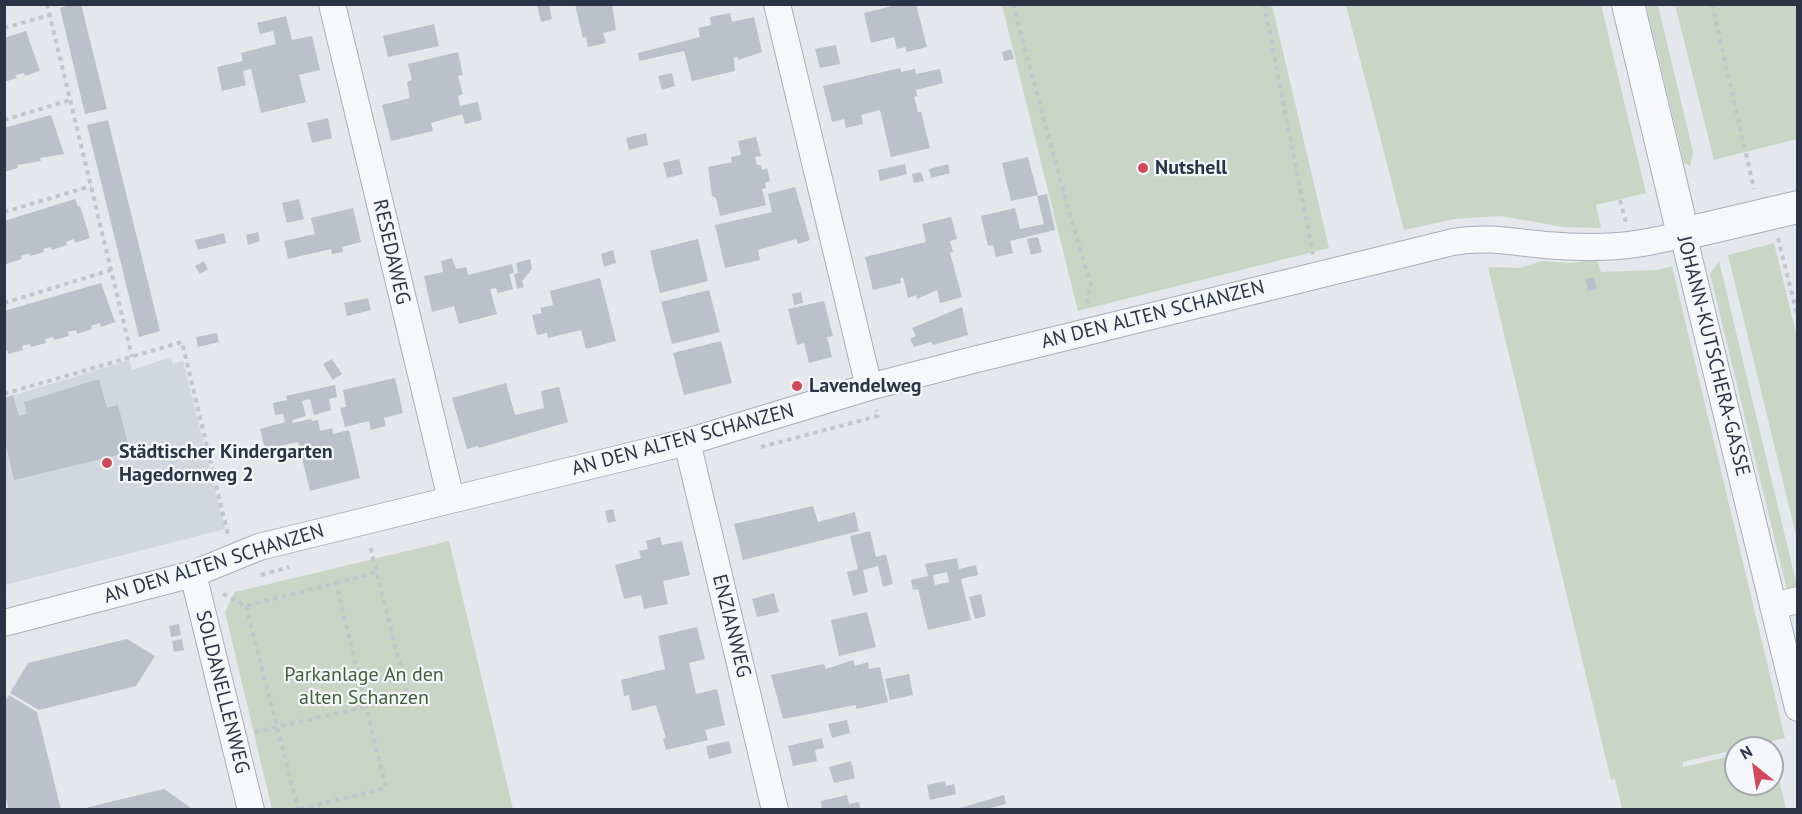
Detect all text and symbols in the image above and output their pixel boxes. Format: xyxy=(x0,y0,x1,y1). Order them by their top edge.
place label: Nutshell xyxy=(1155,156,1227,180)
marker: Nutshell xyxy=(1136,161,1150,175)
street label: RESEDAWEG xyxy=(367,197,415,307)
street label: JOHANN-KUTSCHERA-GASSE xyxy=(1672,233,1754,479)
street label: AN DEN ALTEN SCHANZEN xyxy=(1039,276,1267,354)
place label: Lavendelweg xyxy=(809,374,921,398)
marker: Lavendelweg xyxy=(790,379,804,393)
street label: AN DEN ALTEN SCHANZEN xyxy=(569,399,797,481)
place label: Städtischer Kindergarten Hagedornweg 2 xyxy=(119,440,333,487)
marker: Städtischer Kindergarten Hagedornweg 2 xyxy=(100,456,114,470)
street label: AN DEN ALTEN SCHANZEN xyxy=(101,519,327,609)
street label: ENZIANWEG xyxy=(707,572,755,680)
street label: SOLDANELLENWEG xyxy=(190,608,254,776)
park label: Parkanlage An den alten Schanzen xyxy=(284,663,444,710)
north arrow xyxy=(1724,736,1784,796)
text: N xyxy=(1736,741,1756,763)

